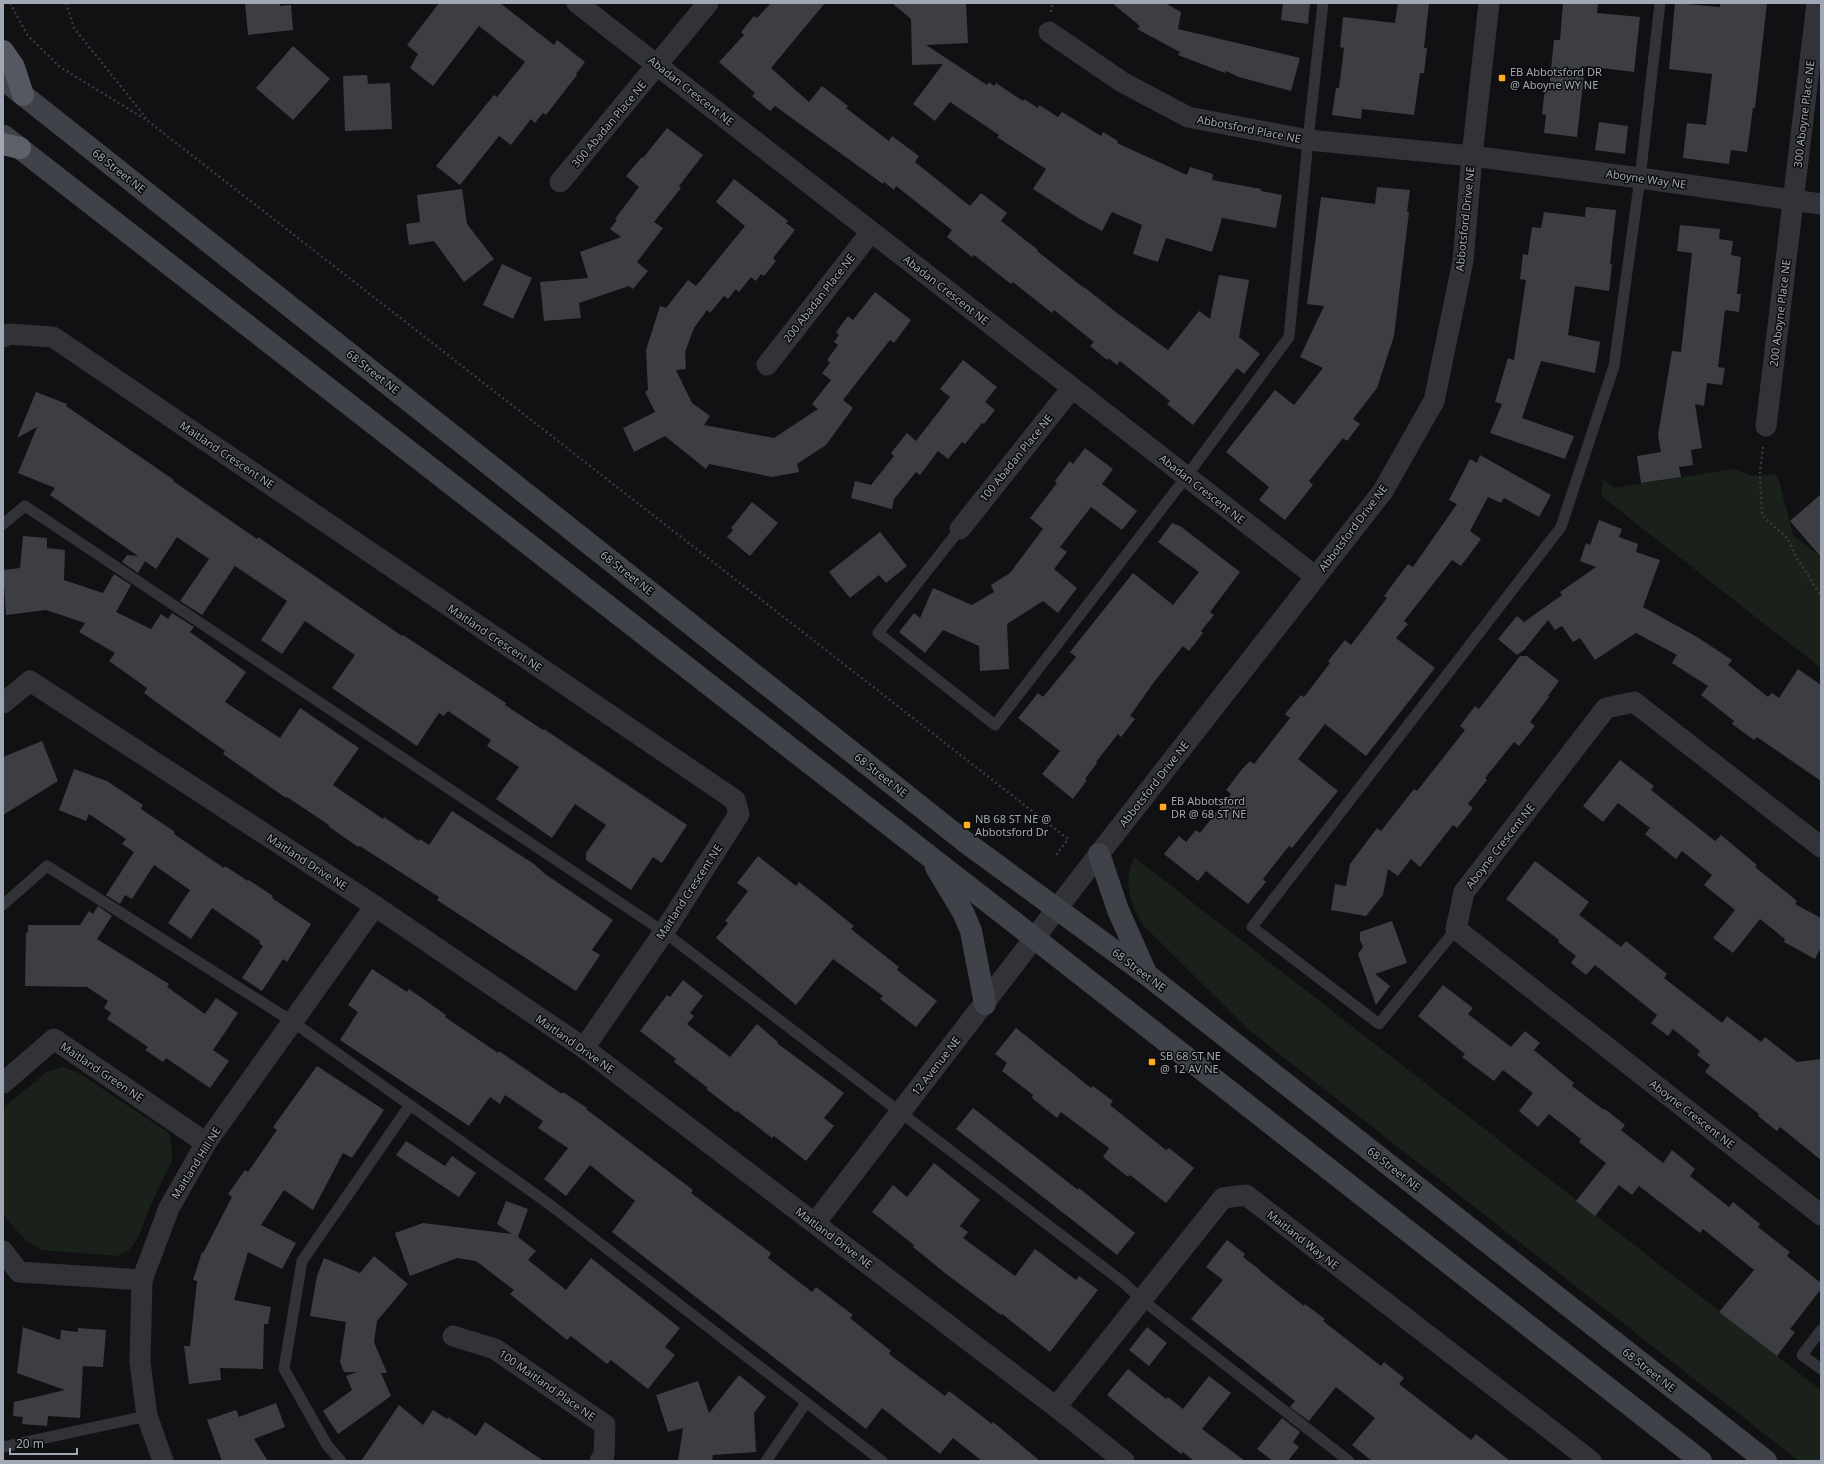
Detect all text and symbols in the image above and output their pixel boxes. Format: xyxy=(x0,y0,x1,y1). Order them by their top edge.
street label: Abadan Crescent NE xyxy=(645,52,737,129)
street label: 300 Aboyne Place NE xyxy=(1789,59,1818,168)
place label: EB Abbotsford DR @ Aboyne WY NE xyxy=(1510,64,1602,92)
marker: EB Abbotsford DR @ Aboyne WY NE xyxy=(1497,73,1507,83)
street label: 300 Abadan Place NE xyxy=(568,77,649,170)
street label: Abbotsford Place NE xyxy=(1196,111,1302,146)
street label: 68 Street NE xyxy=(90,145,149,196)
street label: Aboyne Way NE xyxy=(1605,165,1687,192)
street label: Abbotsford Drive NE xyxy=(1452,166,1477,272)
street label: 200 Abadan Place NE xyxy=(779,250,858,345)
street label: Abadan Crescent NE xyxy=(900,251,992,328)
street label: 200 Aboyne Place NE xyxy=(1765,258,1794,367)
street label: 68 Street NE xyxy=(344,346,403,397)
street label: 100 Abadan Place NE xyxy=(976,411,1056,505)
street label: Maitland Crescent NE xyxy=(177,417,277,492)
street label: Abadan Crescent NE xyxy=(1156,450,1248,527)
street label: Abbotsford Drive NE xyxy=(1315,481,1390,574)
street label: 68 Street NE xyxy=(598,547,657,598)
street label: Maitland Crescent NE xyxy=(445,600,545,675)
street label: Abbotsford Drive NE xyxy=(1115,738,1192,830)
street label: 68 Street NE xyxy=(852,749,911,800)
place label: EB Abbotsford DR @ 68 ST NE xyxy=(1171,793,1246,821)
street label: Aboyne Crescent NE xyxy=(1462,800,1538,891)
marker: EB Abbotsford DR @ 68 ST NE xyxy=(1158,802,1168,812)
place label: NB 68 ST NE @ Abbotsford Dr xyxy=(975,811,1051,839)
marker: NB 68 ST NE @ Abbotsford Dr xyxy=(962,820,972,830)
street label: Maitland Drive NE xyxy=(264,830,350,893)
street label: Maitland Crescent NE xyxy=(652,841,725,942)
street label: 68 Street NE xyxy=(1109,945,1169,995)
street label: Maitland Drive NE xyxy=(533,1011,618,1076)
street label: 12 Avenue NE xyxy=(908,1033,963,1098)
street label: Maitland Green NE xyxy=(58,1038,147,1105)
place label: SB 68 ST NE @ 12 AV NE xyxy=(1160,1048,1221,1076)
marker: SB 68 ST NE @ 12 AV NE xyxy=(1147,1057,1157,1067)
street label: Aboyne Crescent NE xyxy=(1647,1076,1738,1152)
street label: Maitland Hill NE xyxy=(167,1124,224,1202)
street label: 68 Street NE xyxy=(1365,1143,1424,1194)
street label: Maitland Drive NE xyxy=(793,1204,876,1272)
street label: Maitland Way NE xyxy=(1264,1207,1342,1272)
street label: 68 Street NE xyxy=(1620,1344,1679,1395)
street label: 100 Maitland Place NE xyxy=(496,1346,599,1424)
scale bar xyxy=(10,1430,77,1456)
text: 20 m xyxy=(16,1435,44,1452)

